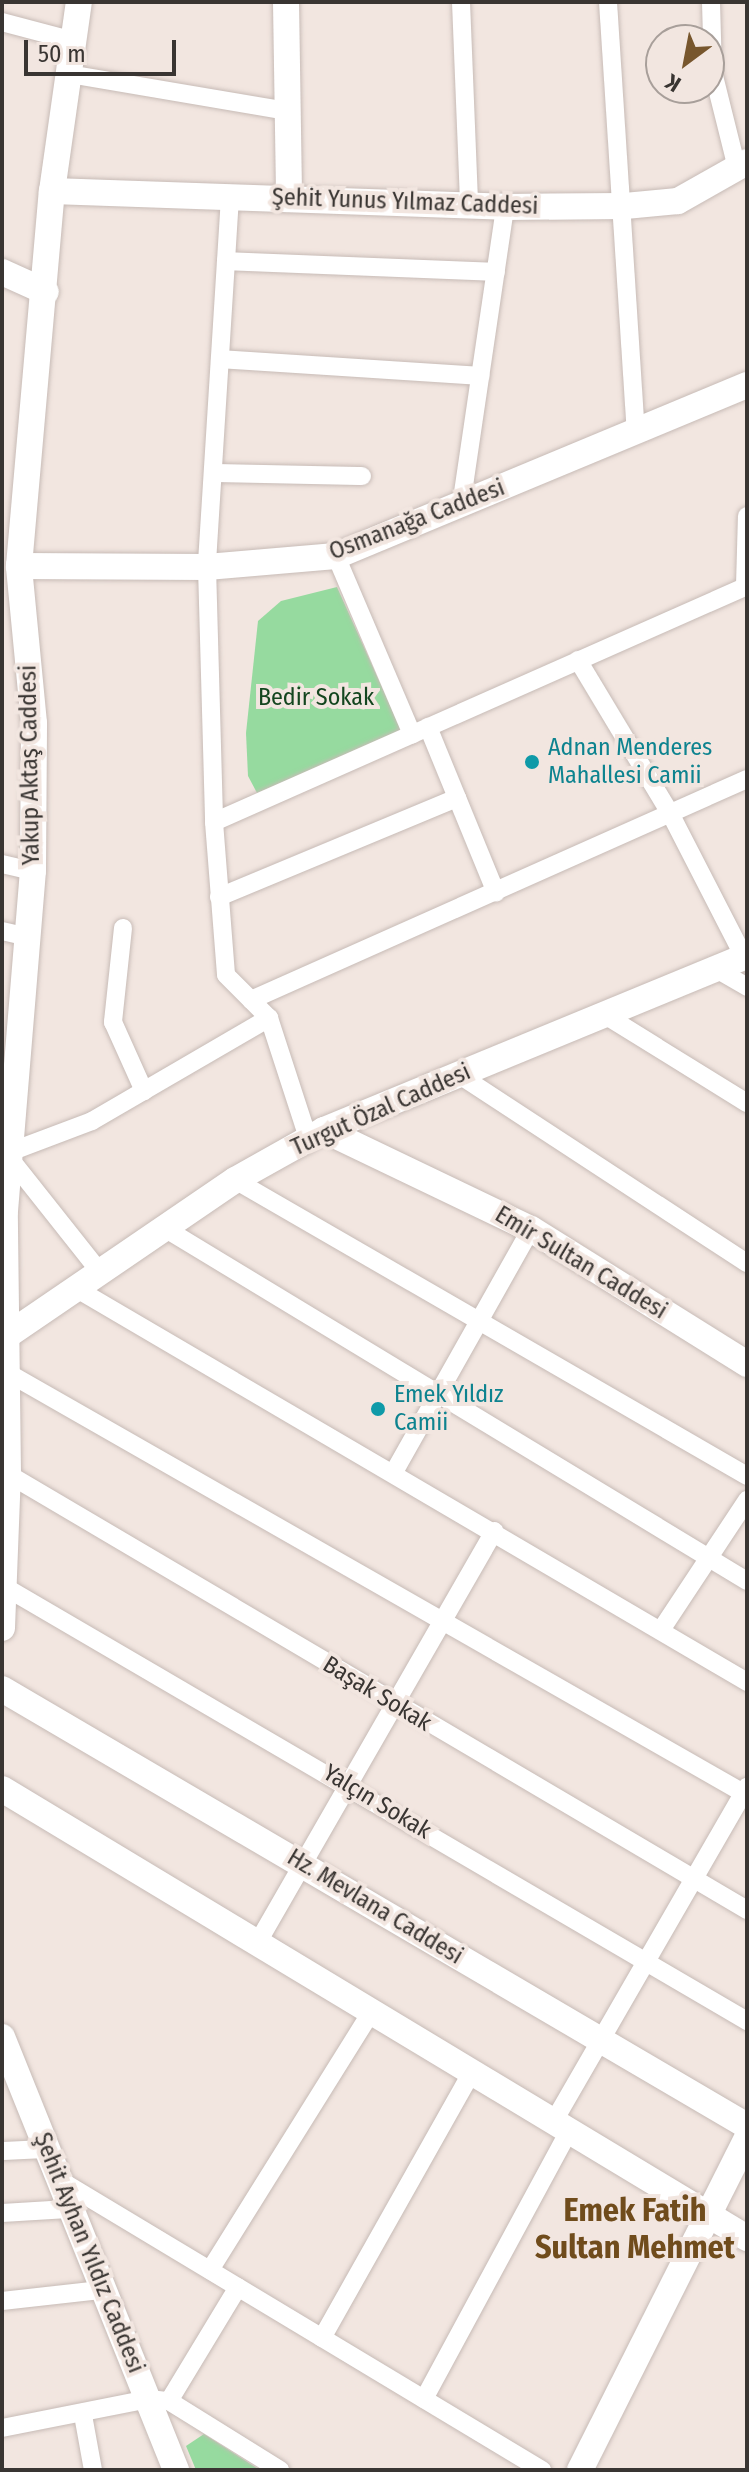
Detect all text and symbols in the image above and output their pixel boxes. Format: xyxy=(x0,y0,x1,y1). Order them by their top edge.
scale bar xyxy=(28,24,180,74)
north arrow xyxy=(645,24,725,104)
text: 50 m xyxy=(38,40,86,68)
text: K xyxy=(661,68,686,98)
street label: Şehit Yunus Yılmaz Caddesi xyxy=(271,183,539,221)
street label: Osmanağa Caddesi xyxy=(325,473,509,567)
street label: Yakup Aktaş Caddesi xyxy=(14,665,46,865)
park label: Bedir Sokak xyxy=(258,684,374,712)
place label: Adnan Menderes Mahallesi Camii xyxy=(548,734,712,790)
marker: Adnan Menderes Mahallesi Camii xyxy=(523,753,541,771)
street label: Turgut Özal Caddesi xyxy=(287,1058,475,1162)
street label: Emir Sultan Caddesi xyxy=(490,1200,672,1326)
place label: Emek Yıldız Camii xyxy=(394,1381,504,1437)
marker: Emek Yıldız Camii xyxy=(369,1400,387,1418)
street label: Başak Sokak xyxy=(317,1650,437,1738)
street label: Yalçın Sokak xyxy=(318,1759,436,1845)
street label: Hz. Mevlana Caddesi xyxy=(282,1843,468,1971)
street label: Şehit Ayhan Yıldız Caddesi xyxy=(28,2129,150,2377)
district label: Emek Fatih Sultan Mehmet xyxy=(535,2192,735,2267)

